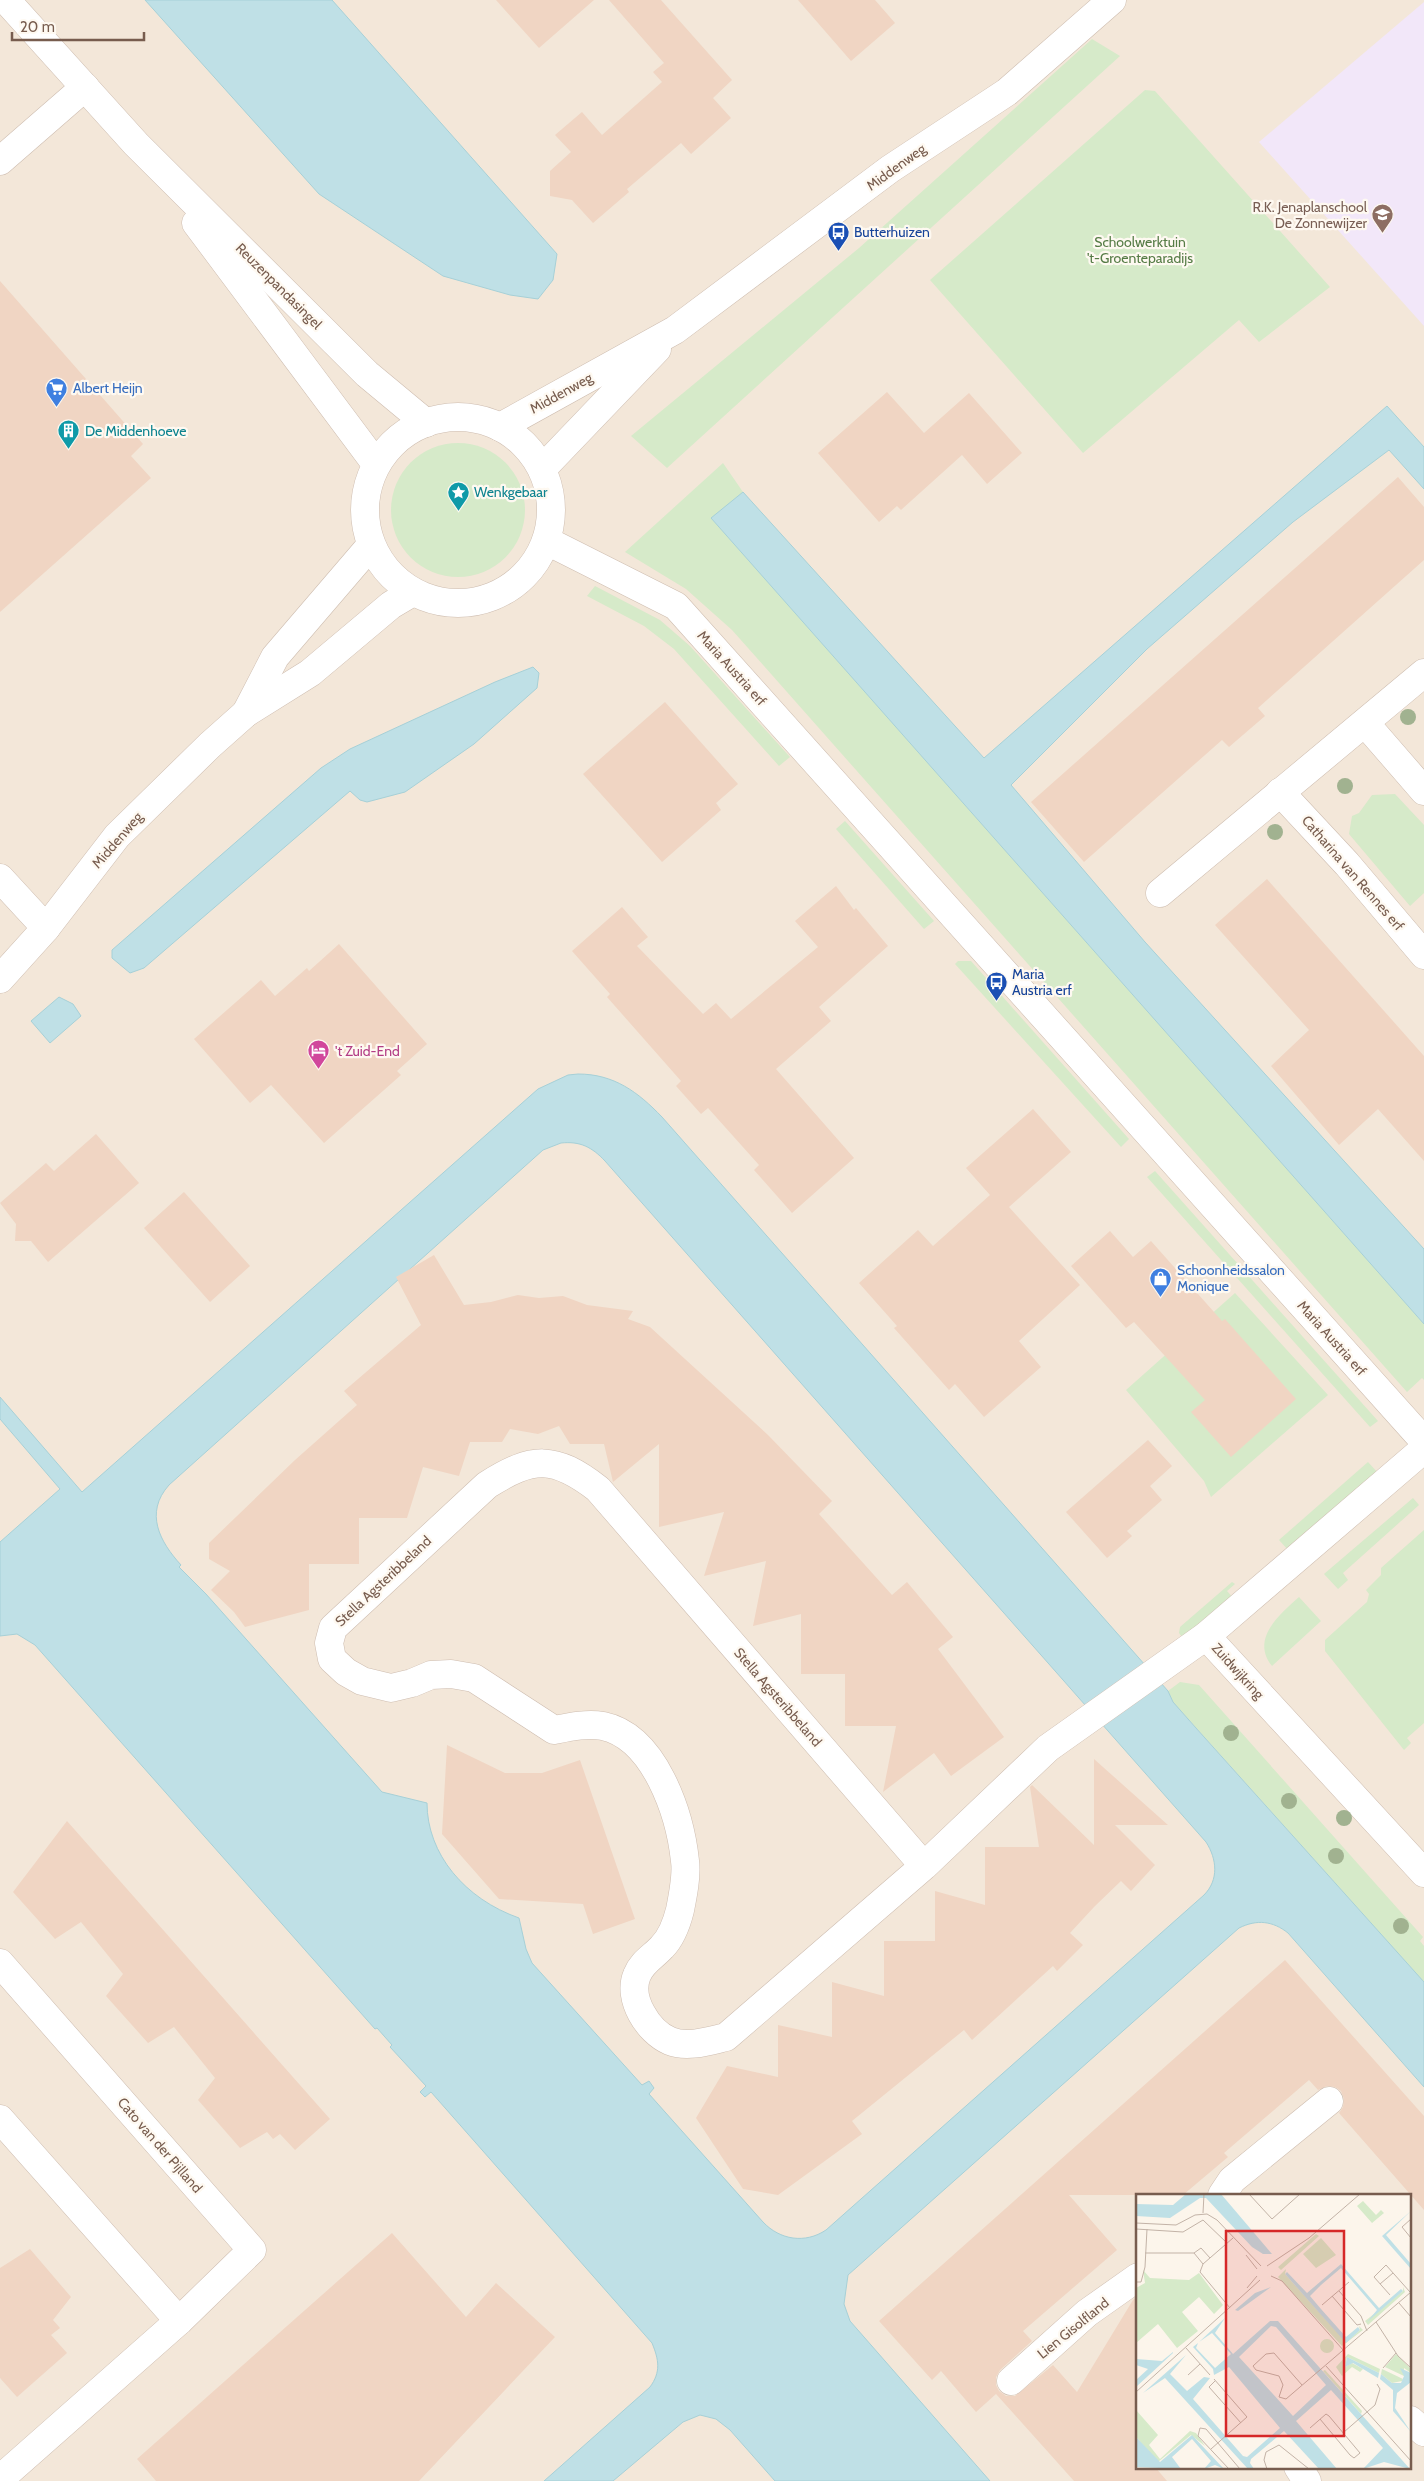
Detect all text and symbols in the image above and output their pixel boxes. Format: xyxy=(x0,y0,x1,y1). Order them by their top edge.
scale bar xyxy=(12,10,145,42)
text: 20 m xyxy=(20,18,55,36)
street label: Middenweg xyxy=(863,139,930,195)
place label: R.K. Jenaplanschool De Zonnewijzer xyxy=(1252,198,1368,232)
school or university icon: R.K. Jenaplanschool De Zonnewijzer xyxy=(1371,203,1395,234)
bus stop icon: Butterhuizen xyxy=(826,220,850,251)
place label: Butterhuizen xyxy=(854,223,930,241)
park label: Schoolwerktuin 't-Groenteparadijs xyxy=(1087,233,1193,267)
street label: Reuzenpandasingel xyxy=(232,239,327,334)
street label: Middenweg xyxy=(527,368,596,418)
supermarket icon: Albert Heijn xyxy=(45,376,69,407)
place label: Albert Heijn xyxy=(73,379,143,397)
building icon: De Middenhoeve xyxy=(57,419,81,450)
place label: De Middenhoeve xyxy=(85,422,186,440)
place icon: Wenkgebaar xyxy=(446,480,470,511)
place label: Wenkgebaar xyxy=(474,483,548,501)
street label: Maria Austria erf xyxy=(694,627,771,710)
street label: Middenweg xyxy=(88,807,147,872)
street label: Catharina van Rennes erf xyxy=(1298,812,1408,935)
place label: Maria Austria erf xyxy=(1012,965,1072,999)
bus stop icon: Maria Austria erf xyxy=(984,970,1008,1001)
hotel icon: 't Zuid-End xyxy=(307,1039,331,1070)
place label: 't Zuid-End xyxy=(335,1042,400,1060)
place label: Schoonheidssalon Monique xyxy=(1177,1261,1285,1295)
shop icon: Schoonheidssalon Monique xyxy=(1149,1266,1173,1297)
street label: Maria Austria erf xyxy=(1294,1297,1371,1380)
street label: Stella Agsteribbeland xyxy=(331,1532,435,1630)
street label: Zuidwijkring xyxy=(1208,1639,1269,1704)
street label: Stella Agsteribbeland xyxy=(730,1644,826,1750)
street label: Cato van der Pijlland xyxy=(114,2094,206,2196)
inset map xyxy=(1136,2194,1412,2468)
street label: Lien Gisolfland xyxy=(1033,2293,1113,2363)

